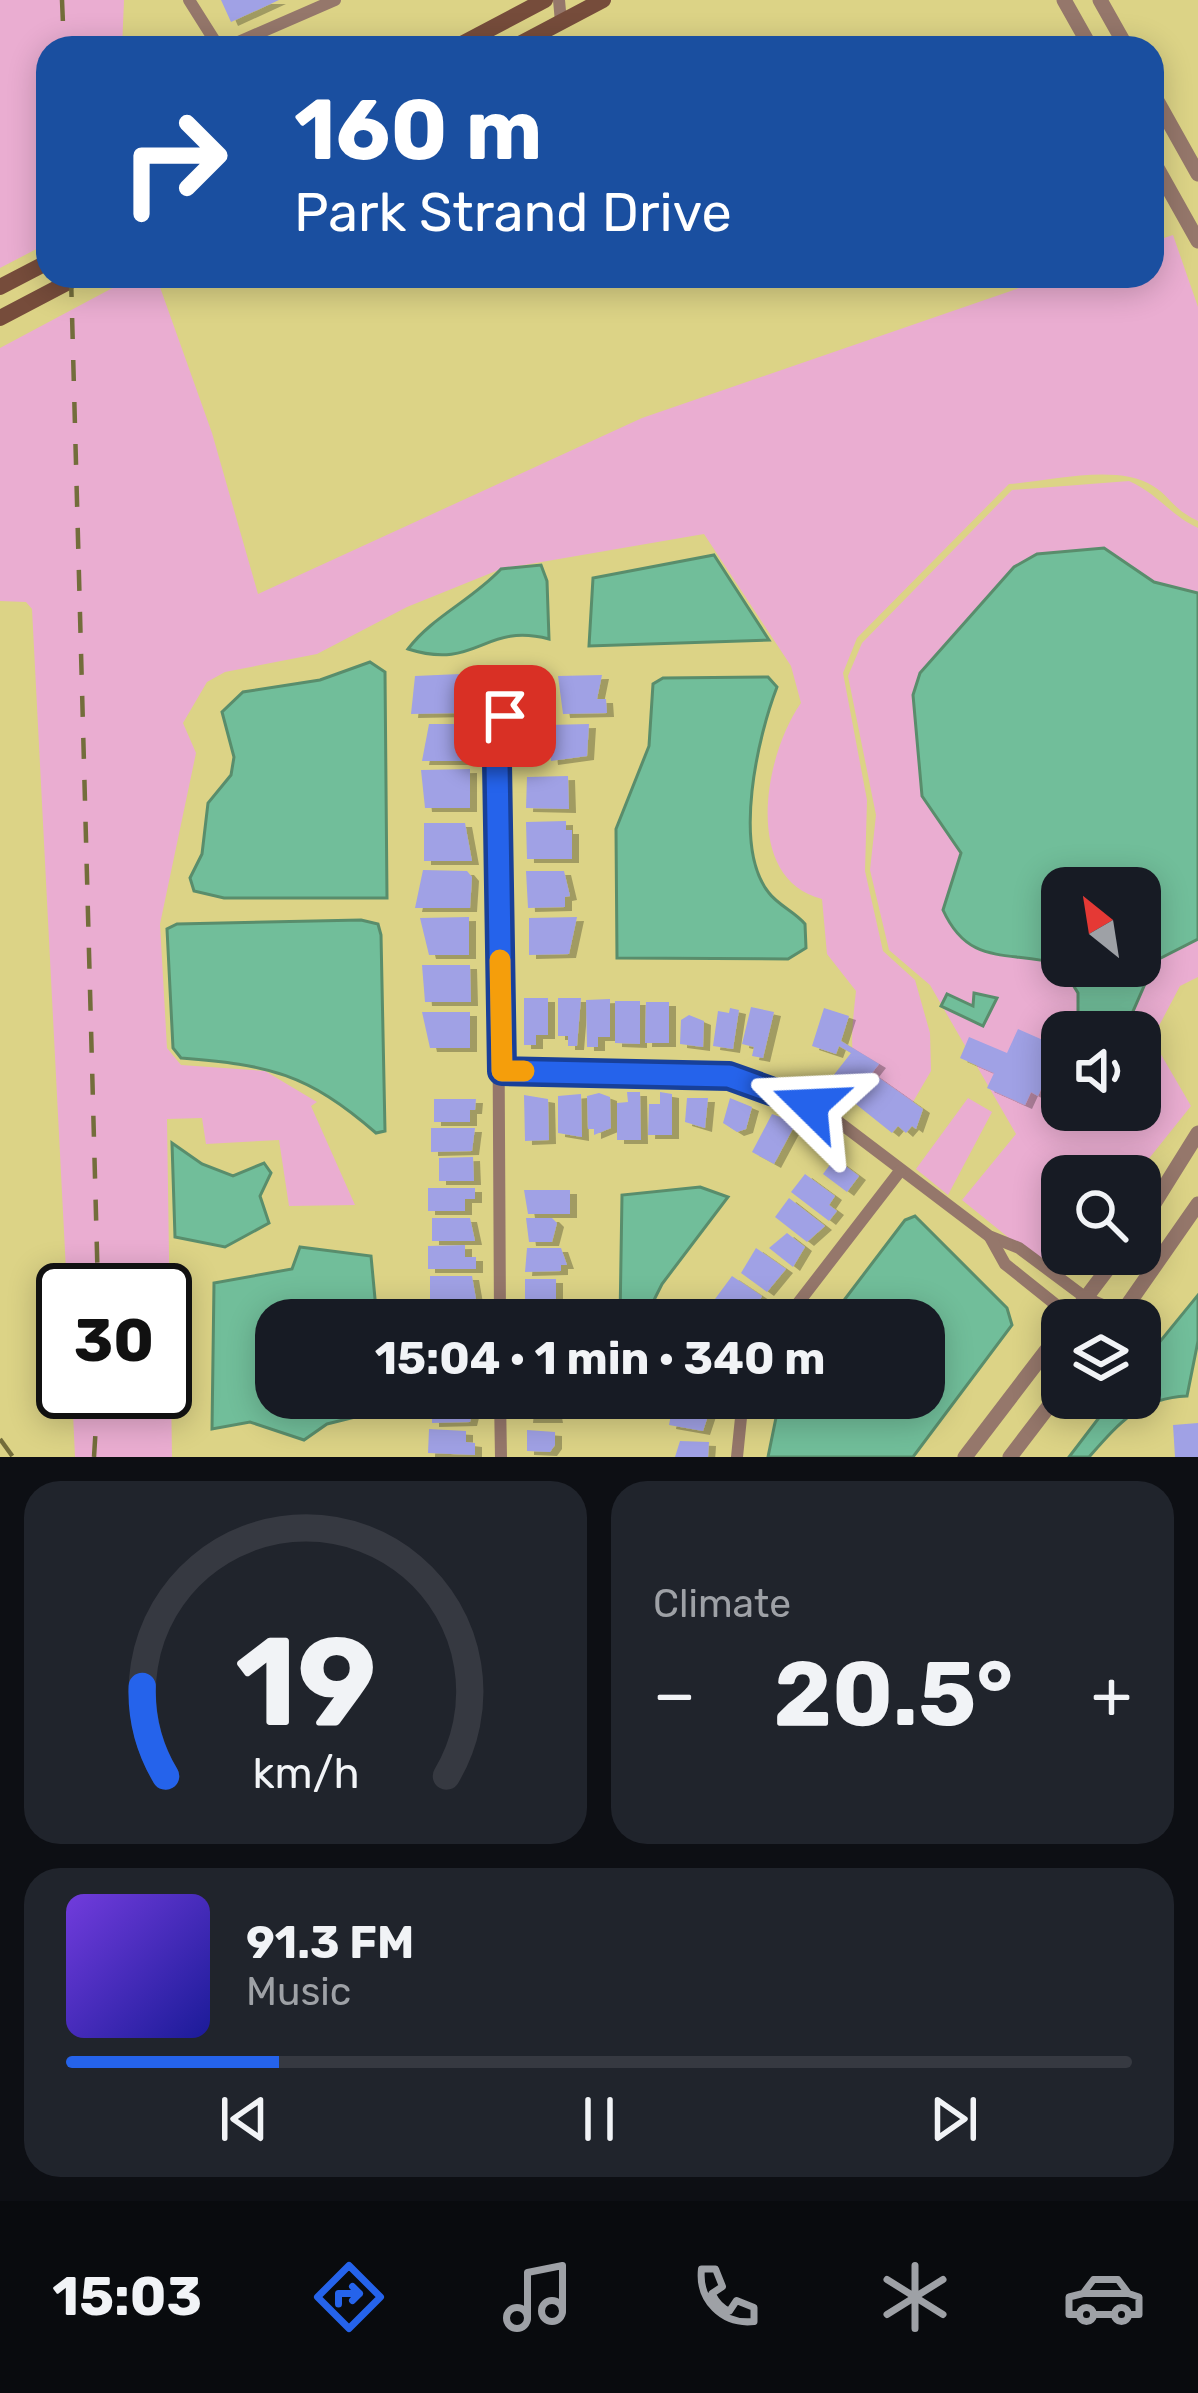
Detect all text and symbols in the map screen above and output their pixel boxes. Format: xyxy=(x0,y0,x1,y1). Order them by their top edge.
text: 160 m xyxy=(294,80,542,180)
icon: right xyxy=(96,84,252,240)
text: Park Strand Drive xyxy=(294,181,732,245)
pin xyxy=(454,665,556,767)
icon: arrive xyxy=(472,683,538,749)
north arrow xyxy=(1041,867,1161,987)
map controls xyxy=(1041,867,1161,1419)
button: sound xyxy=(1041,1011,1161,1131)
position arrow xyxy=(747,1042,873,1168)
button: search xyxy=(1041,1155,1161,1275)
speed limit sign: 30 xyxy=(36,1263,192,1419)
button: layers xyxy=(1041,1299,1161,1419)
text: 15:04 · 1 min · 340 m xyxy=(375,1332,825,1385)
text: Climate xyxy=(653,1581,791,1627)
text: 19 xyxy=(234,1608,377,1756)
text: 20.5° xyxy=(774,1641,1013,1748)
text: − xyxy=(653,1655,696,1734)
text: + xyxy=(1091,1655,1132,1734)
text: km/h xyxy=(252,1747,359,1798)
text: 91.3 FM xyxy=(246,1916,414,1969)
text: Music xyxy=(246,1969,351,2015)
icon: previous xyxy=(211,2086,277,2152)
icon: pause xyxy=(566,2086,632,2152)
icon: next xyxy=(921,2086,987,2152)
icon: directions xyxy=(307,2255,391,2339)
icon: music xyxy=(496,2255,580,2339)
icon: phone xyxy=(684,2255,768,2339)
icon: climate xyxy=(873,2255,957,2339)
icon: car xyxy=(1062,2255,1146,2339)
text: 15:03 xyxy=(52,2265,202,2329)

